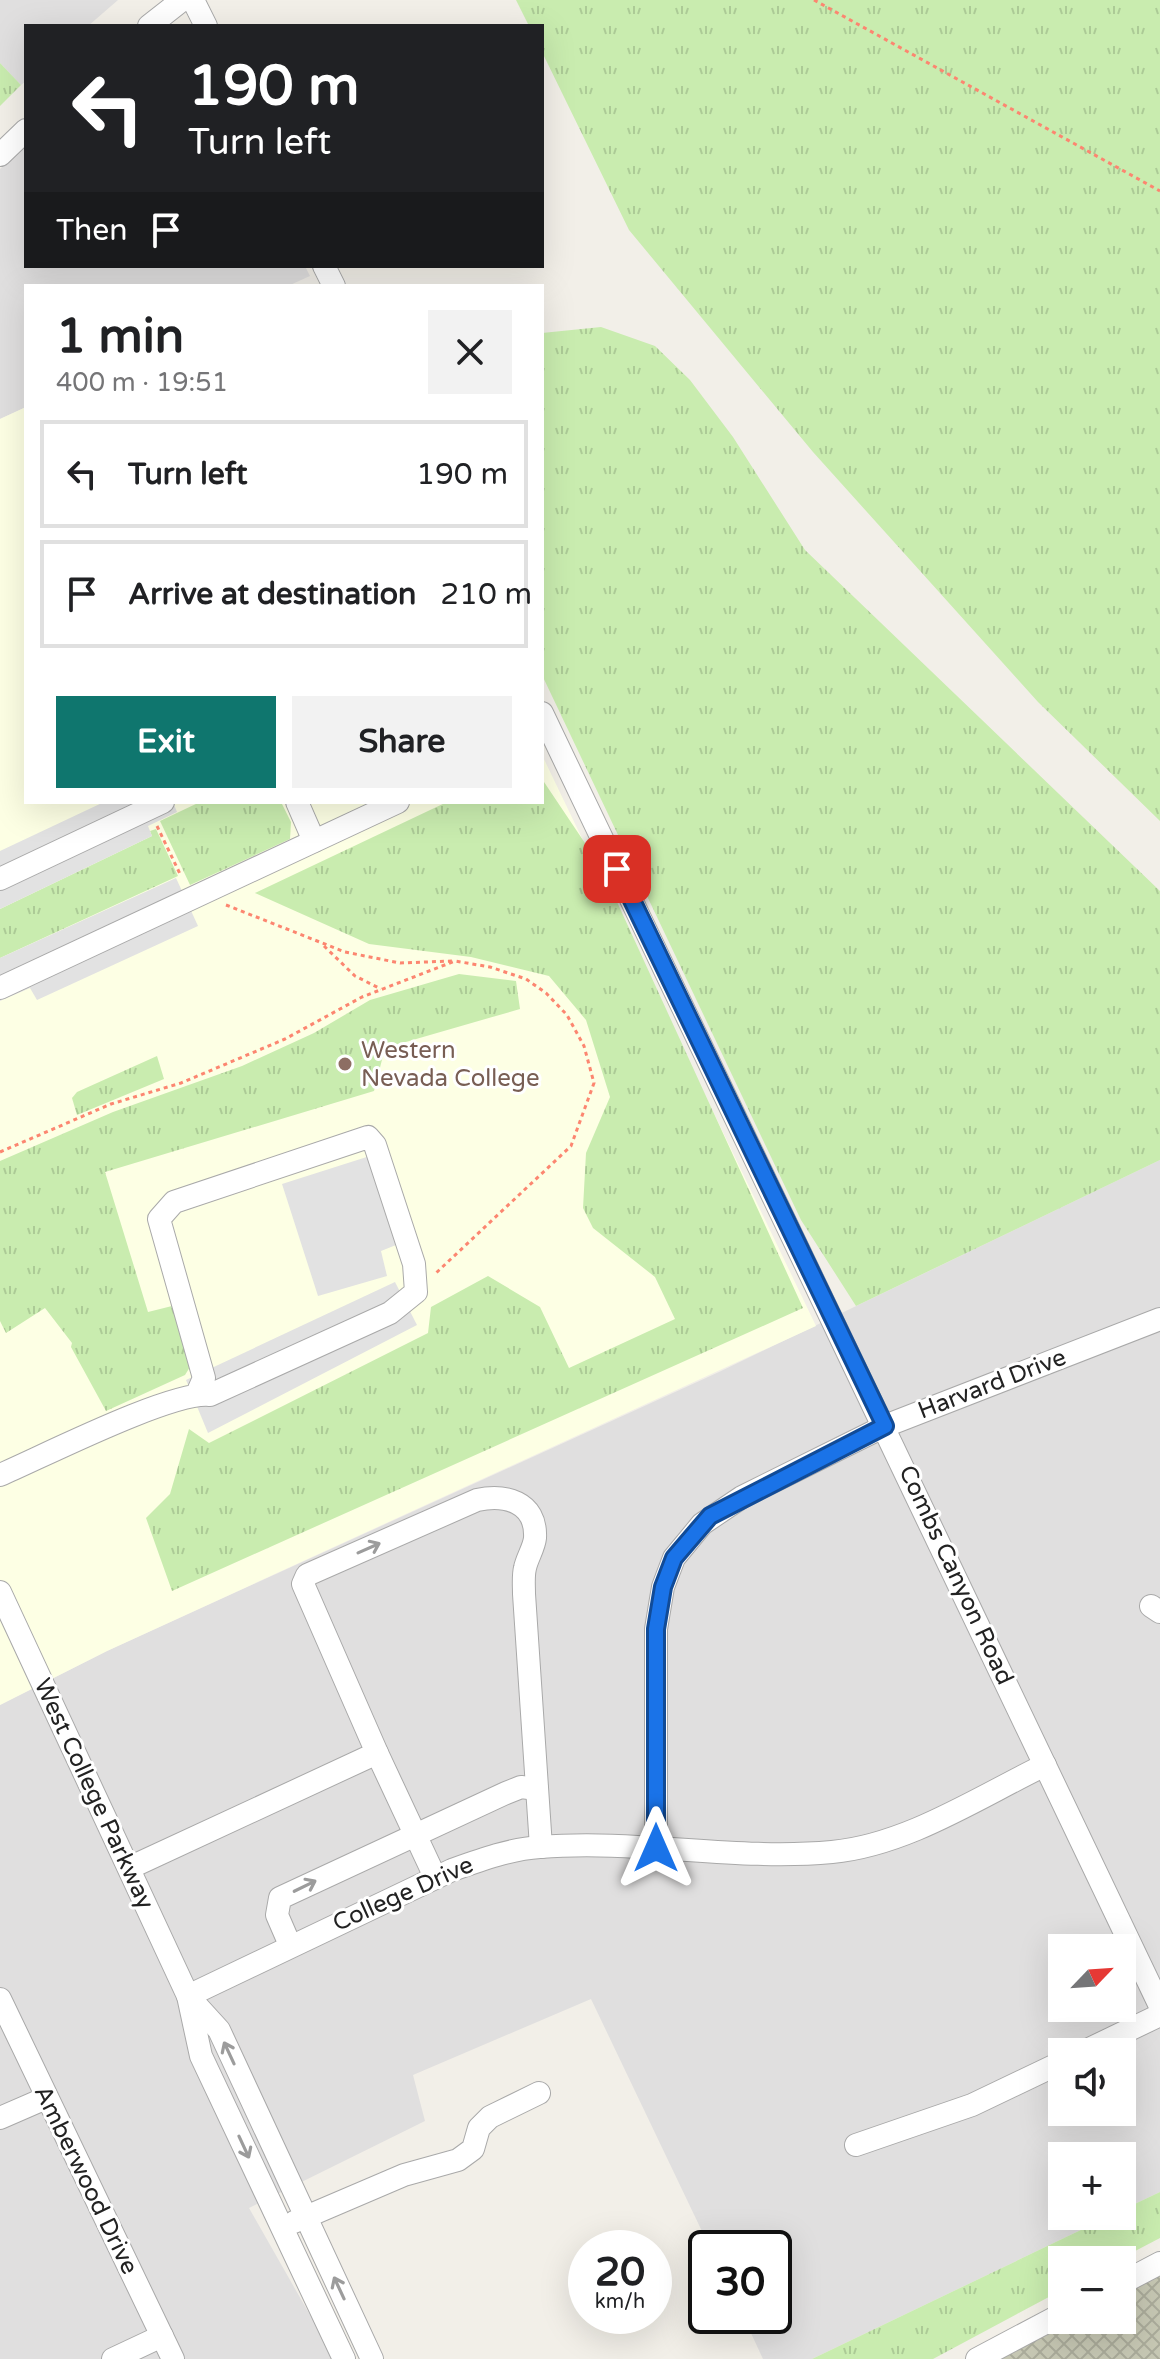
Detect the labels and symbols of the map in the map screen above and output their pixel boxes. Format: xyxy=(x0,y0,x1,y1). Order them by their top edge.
pin xyxy=(583,835,651,903)
place label: Western Nevada College xyxy=(361,1036,540,1093)
marker: Western Nevada College xyxy=(336,1055,354,1073)
street label: Harvard Drive xyxy=(914,1342,1070,1426)
street label: Combs Canyon Road xyxy=(892,1461,1020,1689)
one-way arrow xyxy=(356,1539,381,1554)
street label: West College Parkway xyxy=(28,1674,160,1914)
position arrow xyxy=(614,1806,698,1890)
street label: College Drive xyxy=(328,1850,478,1938)
one-way arrow xyxy=(292,1878,316,1893)
north arrow xyxy=(1048,1934,1136,2022)
one-way arrow xyxy=(221,2041,236,2065)
street label: Amberwood Drive xyxy=(28,2081,144,2279)
one-way arrow xyxy=(237,2134,252,2158)
speed limit sign: 30 xyxy=(688,2230,792,2334)
one-way arrow xyxy=(331,2277,346,2301)

